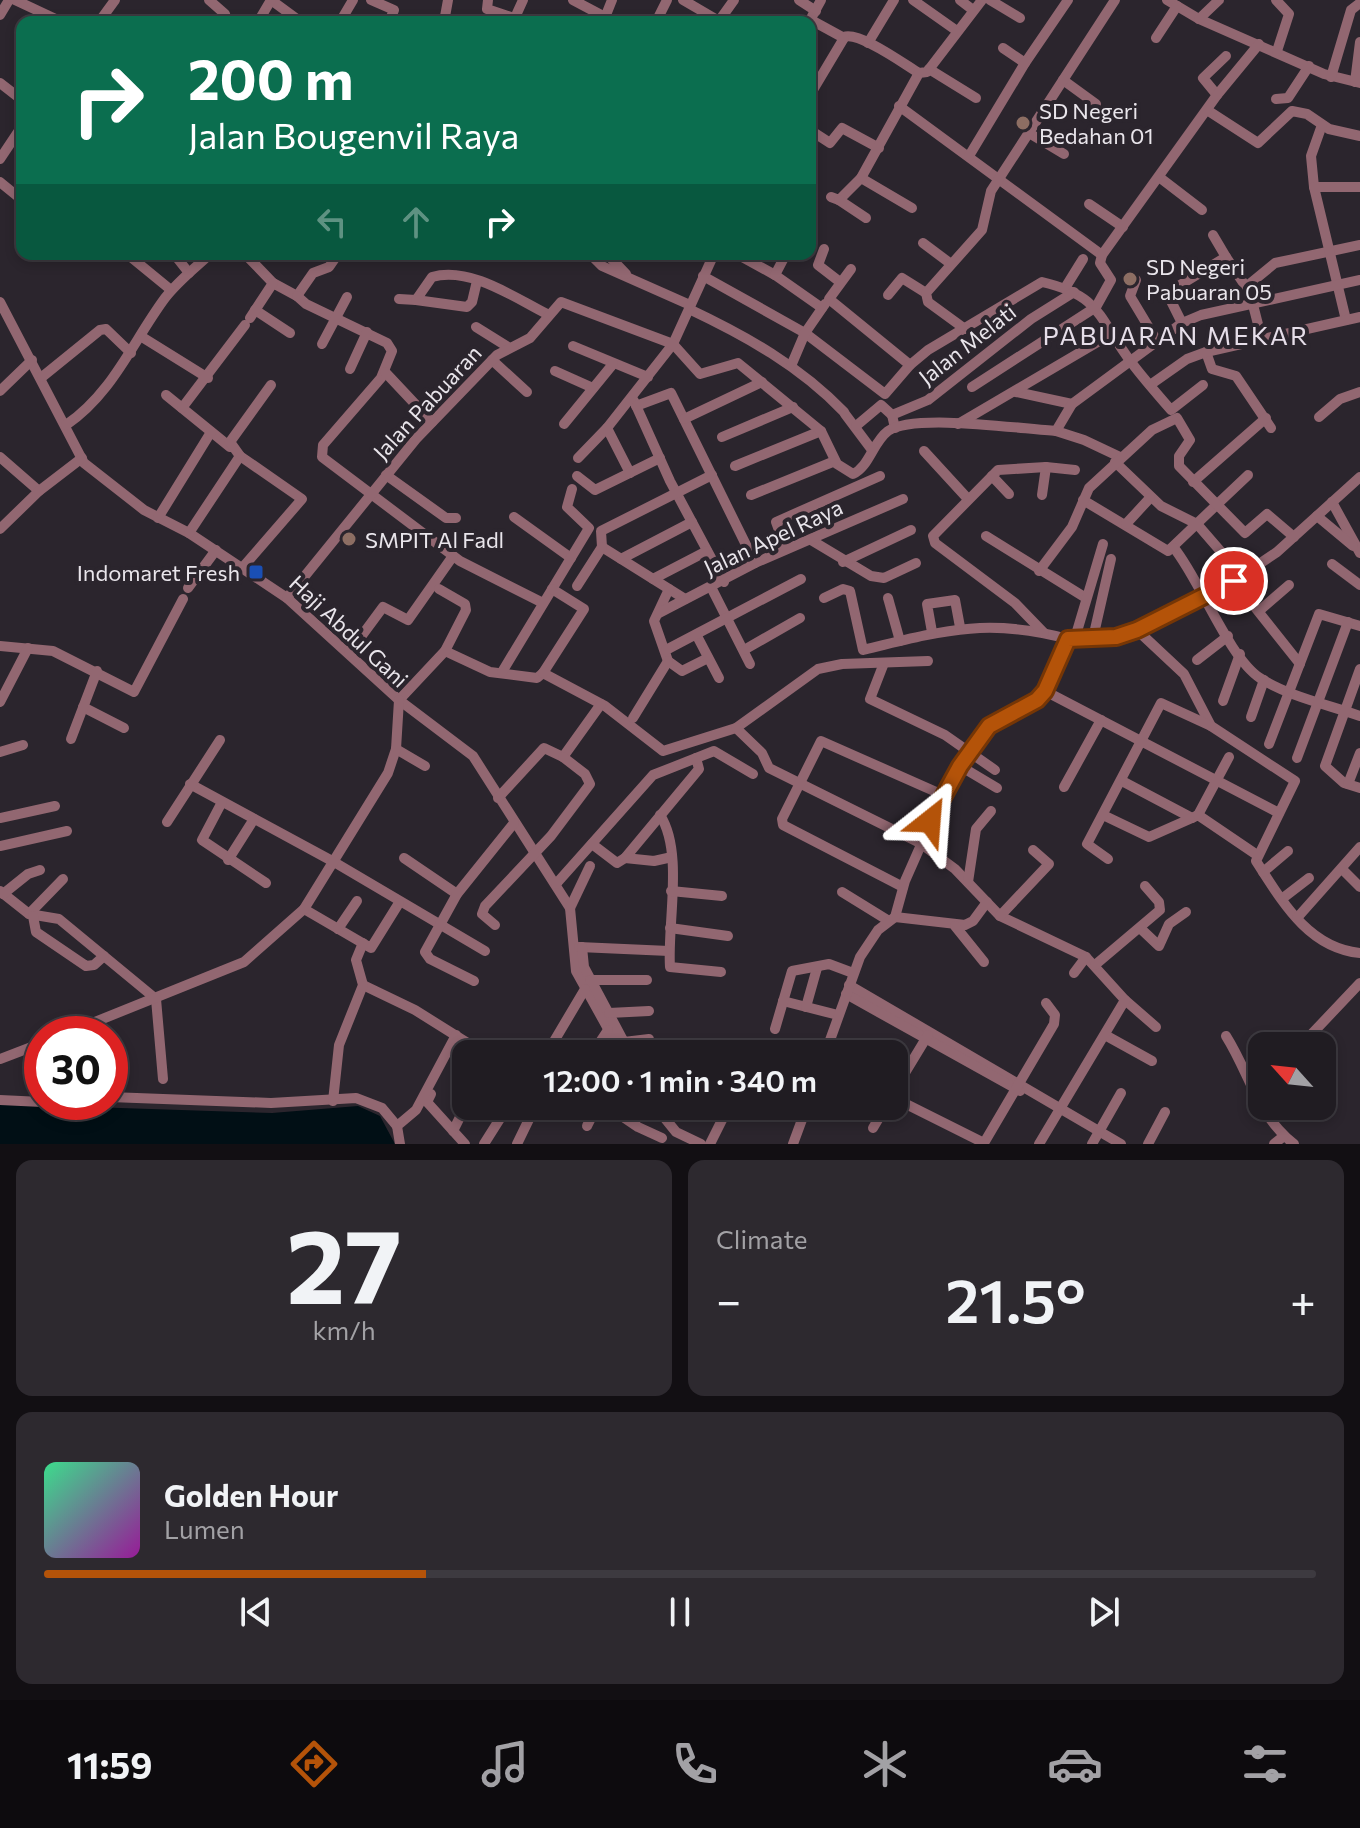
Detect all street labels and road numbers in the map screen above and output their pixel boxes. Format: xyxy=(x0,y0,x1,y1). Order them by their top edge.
street label: Jalan Melati xyxy=(913,298,1021,390)
street label: Jalan Pabuaran xyxy=(367,339,487,465)
street label: Jalan Apel Raya xyxy=(699,493,847,581)
street label: Haji Abdul Gani xyxy=(284,569,414,693)

